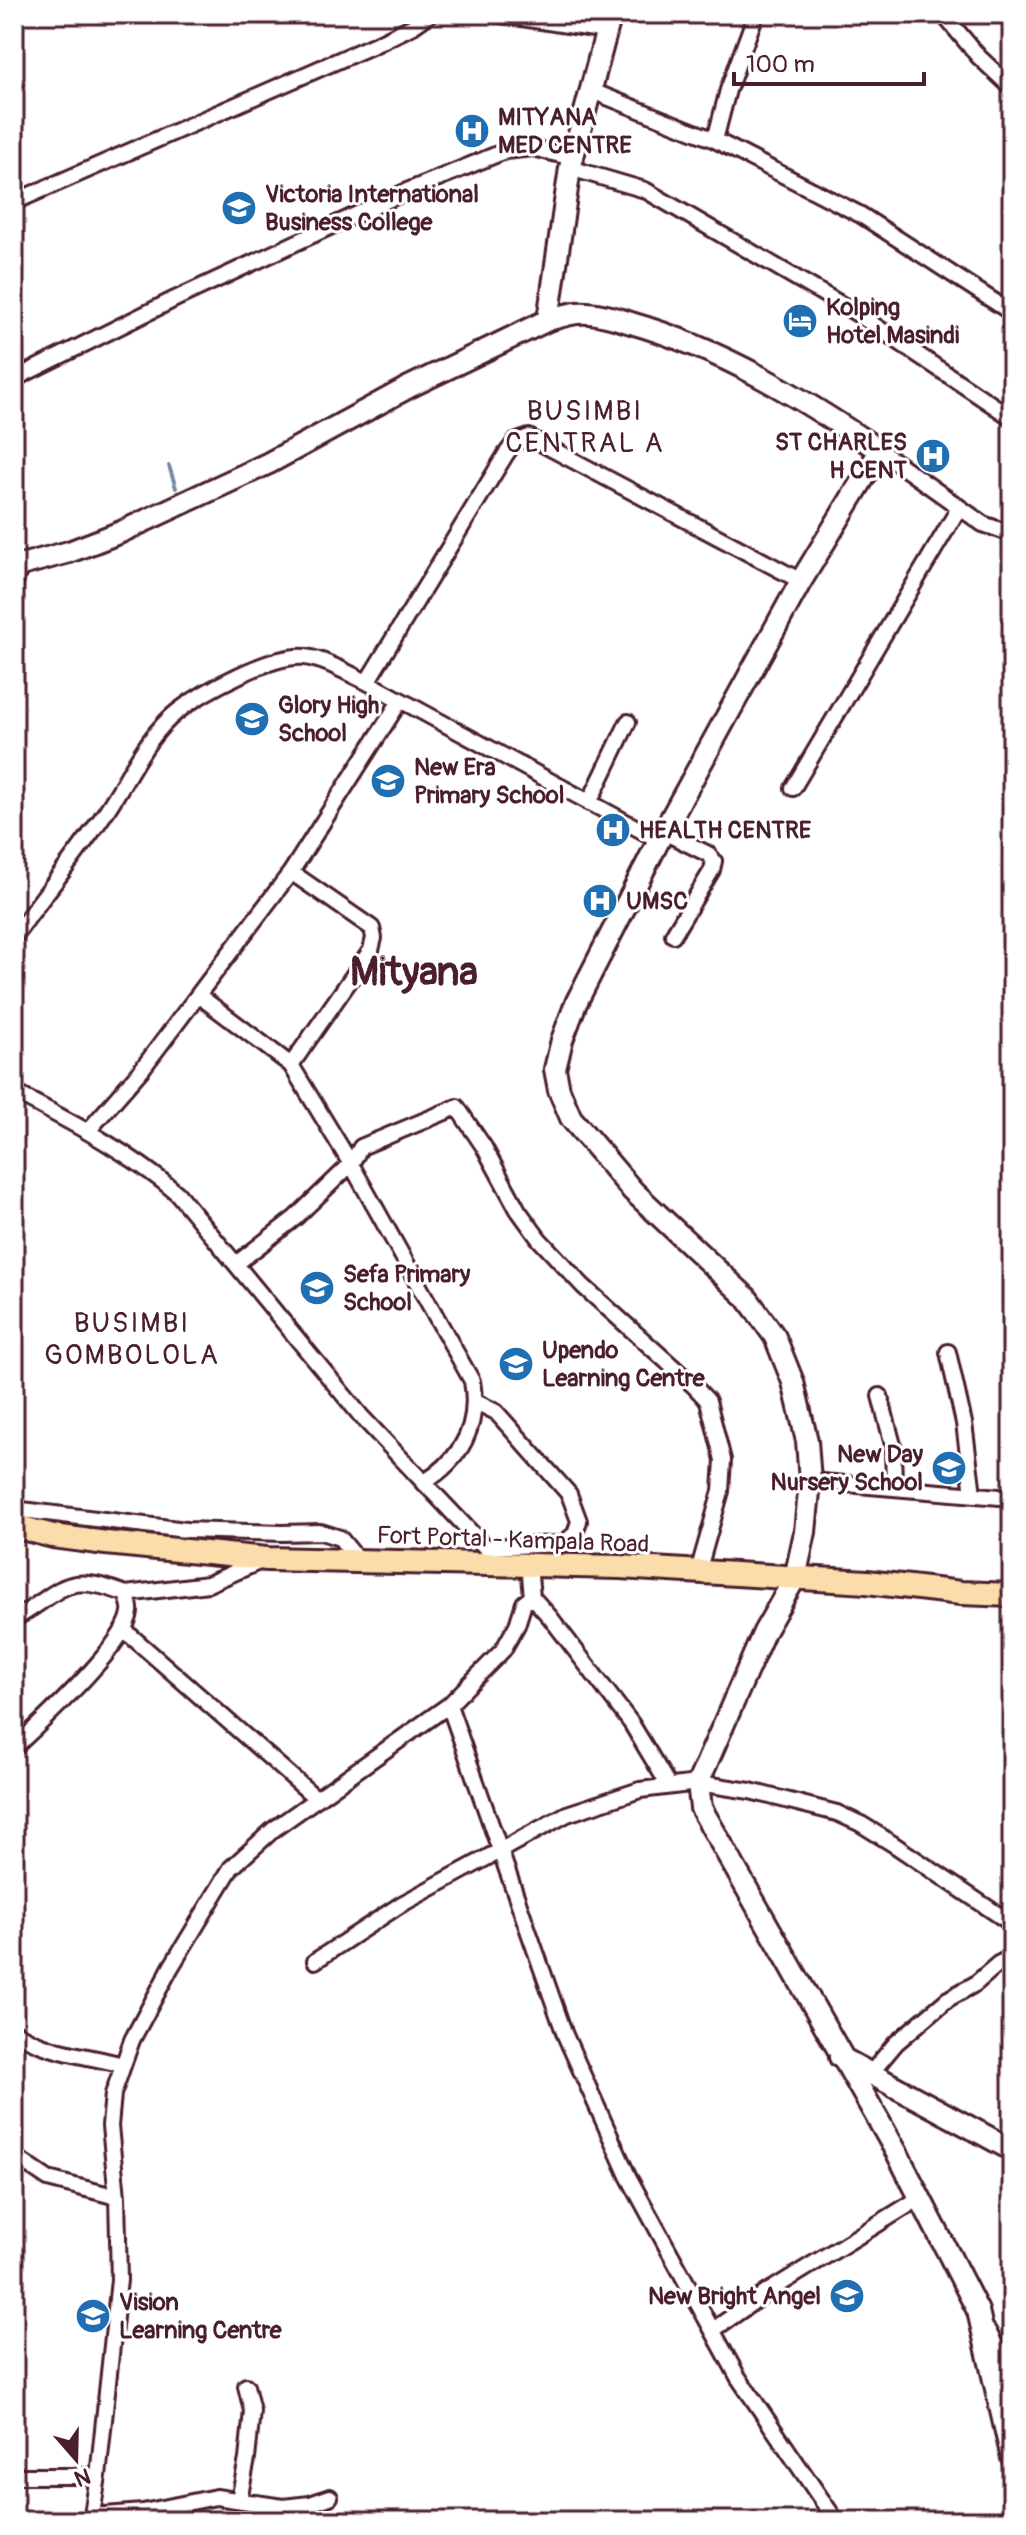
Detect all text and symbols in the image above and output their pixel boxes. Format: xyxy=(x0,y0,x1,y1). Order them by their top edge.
scale bar xyxy=(734,36,924,86)
text: 100 m xyxy=(746,50,815,79)
place label: MITYANA MED CENTRE xyxy=(498,103,632,160)
hospital icon: MITYANA MED CENTRE xyxy=(453,112,491,150)
place label: Victoria International Business College xyxy=(265,180,479,237)
school or university icon: Victoria International Business College xyxy=(220,189,258,227)
place label: Kolping Hotel Masindi xyxy=(826,293,959,350)
hotel icon: Kolping Hotel Masindi xyxy=(781,302,819,340)
district label: BUSIMBI CENTRAL A xyxy=(505,394,665,461)
place label: ST CHARLES H CENT xyxy=(775,428,908,485)
hospital icon: ST CHARLES H CENT xyxy=(914,437,952,475)
place label: Glory High School xyxy=(278,691,379,748)
school or university icon: Glory High School xyxy=(233,700,271,738)
place label: New Era Primary School xyxy=(414,753,564,810)
school or university icon: New Era Primary School xyxy=(369,762,407,800)
hospital icon: HEALTH CENTRE xyxy=(594,811,632,849)
place label: HEALTH CENTRE xyxy=(639,816,812,845)
hospital icon: UMSC xyxy=(581,882,619,920)
place label: UMSC xyxy=(626,887,688,916)
district label: Mityana xyxy=(350,948,478,997)
place label: Sefa Primary School xyxy=(343,1260,471,1317)
school or university icon: Sefa Primary School xyxy=(298,1269,336,1307)
district label: BUSIMBI GOMBOLOLA xyxy=(44,1306,220,1373)
place label: Upendo Learning Centre xyxy=(542,1336,706,1393)
school or university icon: Upendo Learning Centre xyxy=(497,1345,535,1383)
place label: New Day Nursery School xyxy=(771,1440,924,1497)
school or university icon: New Day Nursery School xyxy=(930,1449,968,1487)
street label: Fort Portal - Kampala Road xyxy=(376,1521,650,1559)
school or university icon: New Bright Angel xyxy=(828,2277,866,2315)
place label: New Bright Angel xyxy=(648,2282,821,2311)
place label: Vision Learning Centre xyxy=(119,2288,283,2345)
school or university icon: Vision Learning Centre xyxy=(74,2297,112,2335)
north arrow xyxy=(36,2419,116,2499)
text: N xyxy=(71,2461,94,2493)

